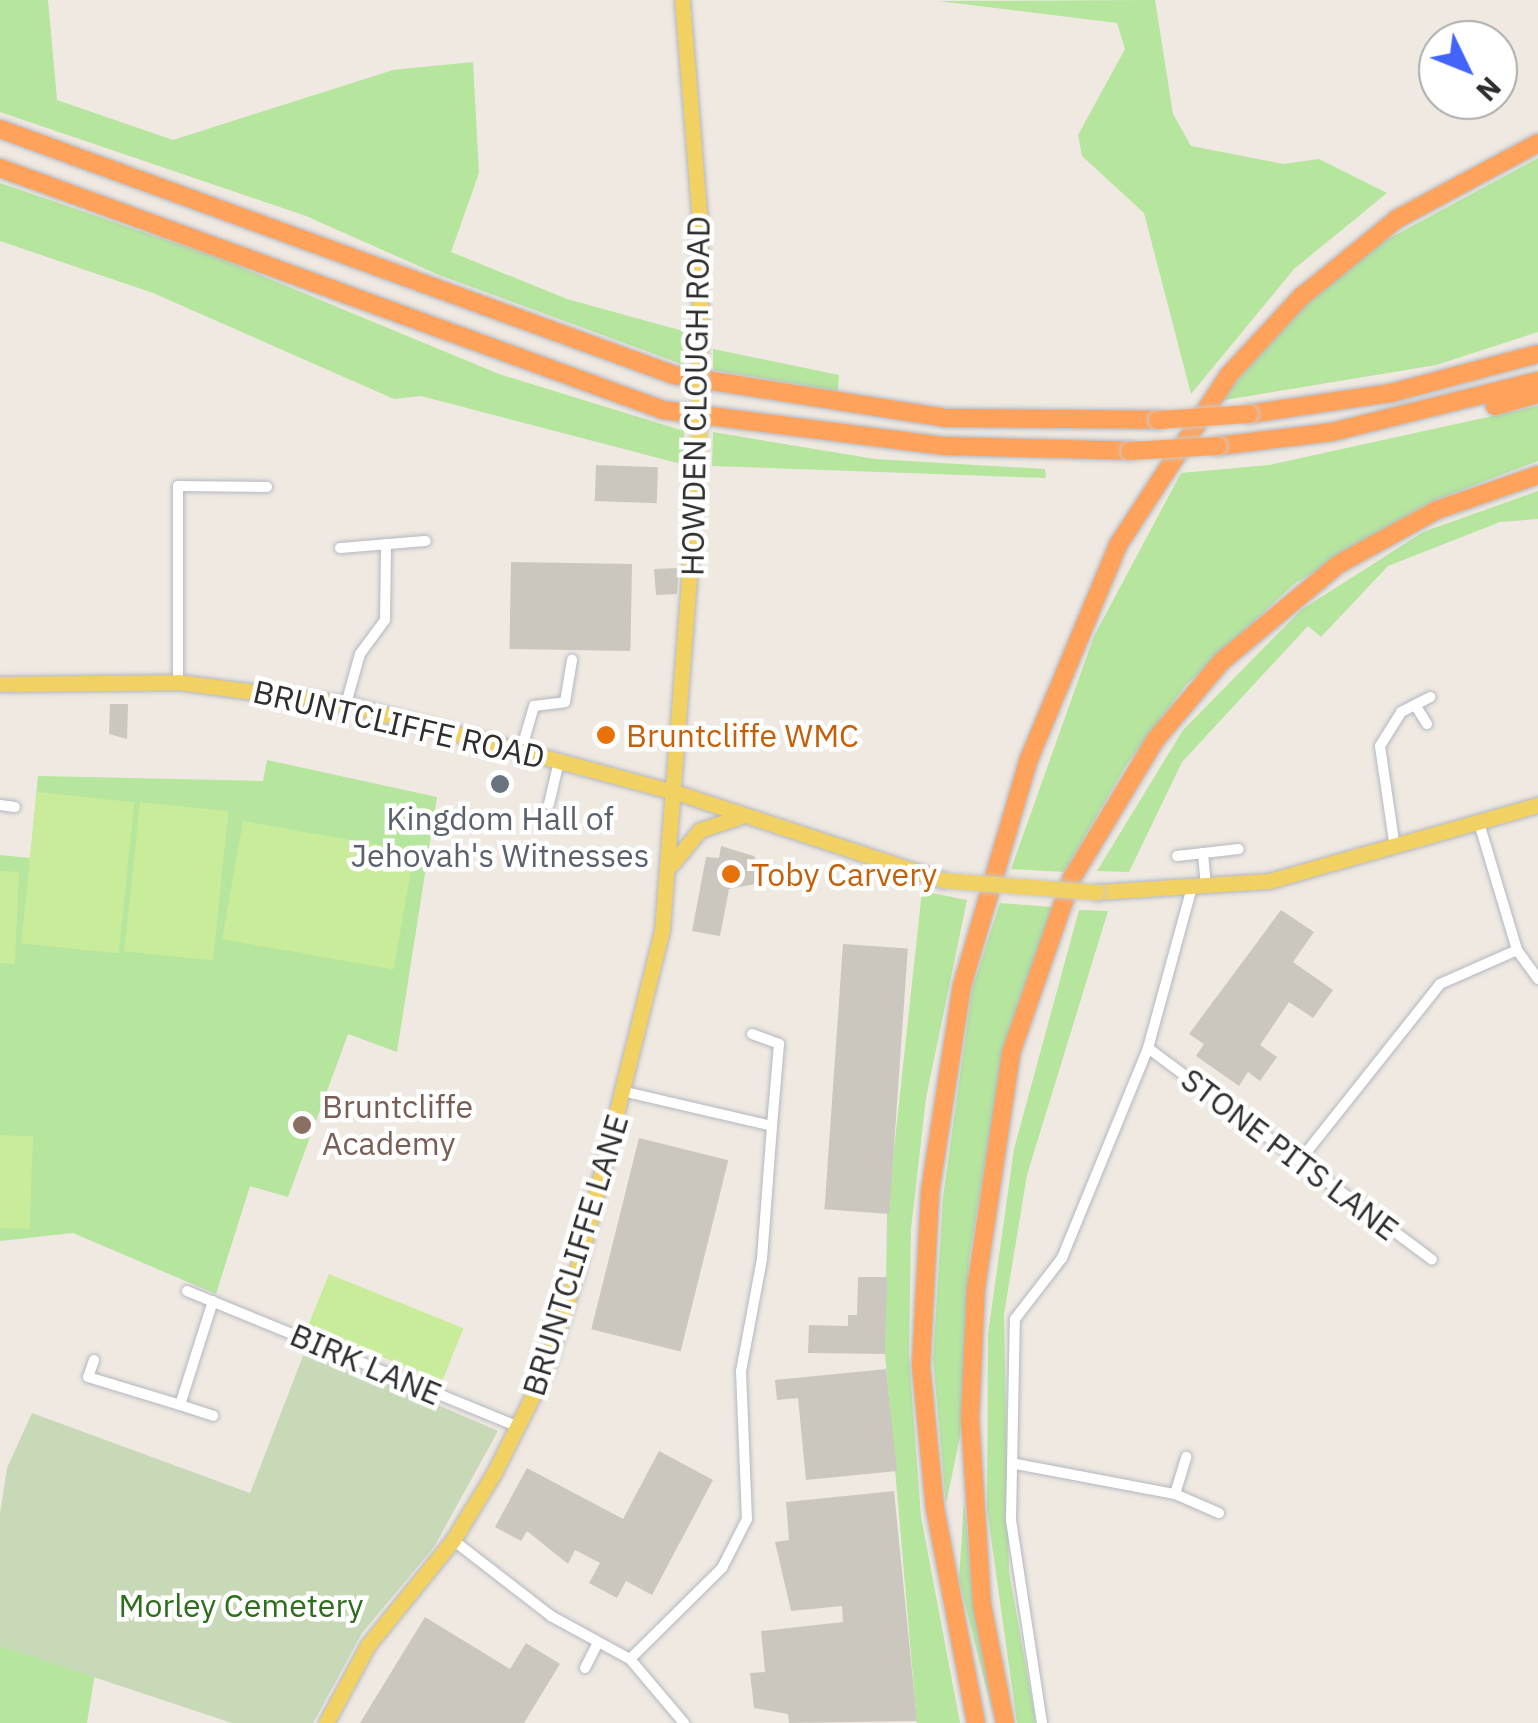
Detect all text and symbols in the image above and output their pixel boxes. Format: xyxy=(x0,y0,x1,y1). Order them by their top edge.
north arrow xyxy=(1418,20,1518,120)
text: N xyxy=(1468,69,1509,109)
street label: HOWDEN CLOUGH ROAD xyxy=(673,216,717,576)
street label: BRUNTCLIFFE ROAD xyxy=(250,672,548,776)
place label: Bruntcliffe WMC xyxy=(626,716,859,754)
marker: Bruntcliffe WMC xyxy=(595,724,617,746)
marker: Kingdom Hall of Jehovah's Witnesses xyxy=(489,773,511,795)
place label: Kingdom Hall of Jehovah's Witnesses xyxy=(351,800,649,875)
place label: Toby Carvery xyxy=(751,855,937,893)
marker: Toby Carvery xyxy=(720,863,742,885)
street label: STONE PITS LANE xyxy=(1174,1060,1406,1248)
place label: Bruntcliffe Academy xyxy=(322,1088,473,1163)
street label: BRUNTCLIFFE LANE xyxy=(514,1110,636,1400)
marker: Bruntcliffe Academy xyxy=(291,1114,313,1136)
street label: BIRK LANE xyxy=(285,1315,447,1413)
park label: Morley Cemetery xyxy=(119,1586,363,1624)

